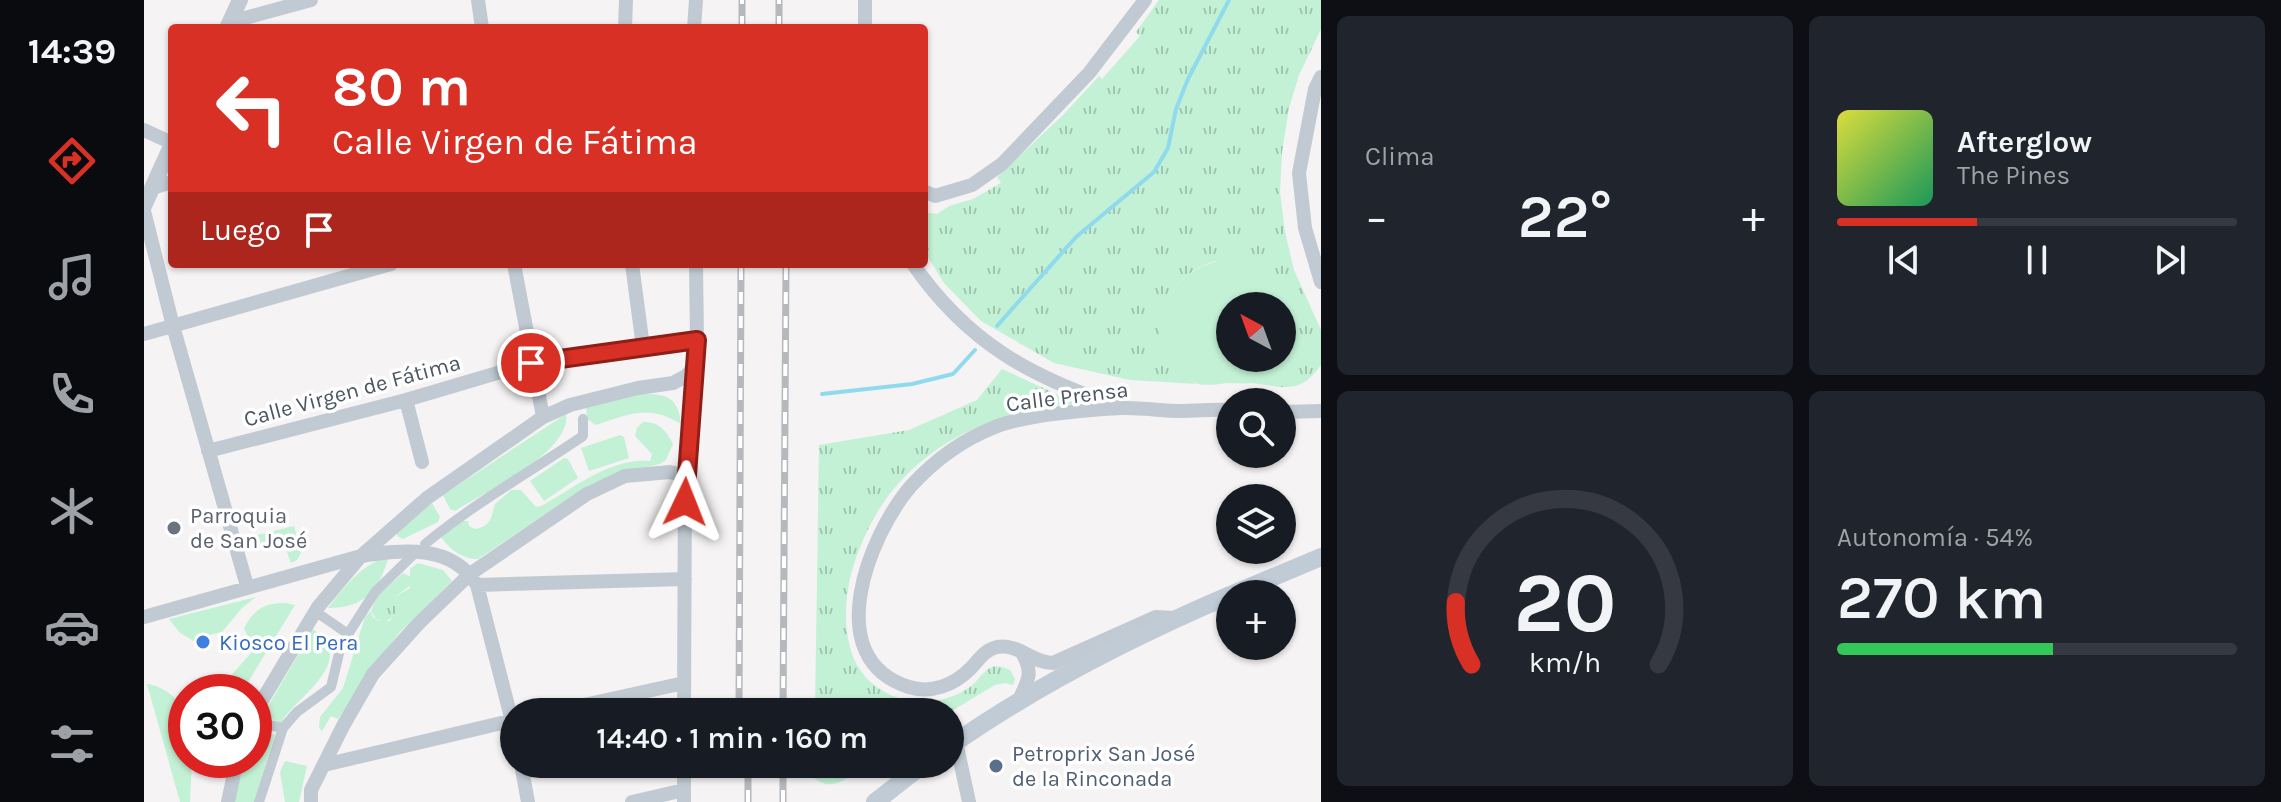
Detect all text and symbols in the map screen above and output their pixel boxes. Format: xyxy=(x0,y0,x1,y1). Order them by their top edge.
text: 14:39 xyxy=(28,30,116,72)
text: 80 m xyxy=(332,54,471,119)
icon: left xyxy=(200,56,304,160)
text: Calle Virgen de Fátima xyxy=(332,121,698,163)
text: Afterglow xyxy=(1957,124,2092,160)
icon: directions xyxy=(44,133,100,189)
text: Clima xyxy=(1365,141,1435,172)
text: The Pines xyxy=(1957,160,2070,191)
text: 22° xyxy=(1518,182,1612,252)
text: − xyxy=(1365,192,1388,243)
text: + xyxy=(1742,192,1765,243)
icon: arrive xyxy=(297,208,341,252)
text: Luego xyxy=(200,212,281,248)
icon: previous xyxy=(1882,238,1926,282)
icon: pause xyxy=(2015,238,2059,282)
icon: next xyxy=(2148,238,2192,282)
icon: music xyxy=(44,249,100,305)
north arrow xyxy=(1216,292,1296,372)
map controls xyxy=(1216,292,1296,660)
pin xyxy=(497,329,565,397)
icon: arrive xyxy=(509,341,553,385)
street label: Calle Virgen de Fátima xyxy=(241,350,464,432)
icon: phone xyxy=(44,366,100,422)
street label: Calle Prensa xyxy=(1005,377,1130,417)
button: search xyxy=(1216,388,1296,468)
position arrow xyxy=(643,460,727,544)
icon: climate xyxy=(44,483,100,539)
button: layers xyxy=(1216,484,1296,564)
place label: Parroquia de San José xyxy=(190,503,307,554)
marker: Parroquia de San José xyxy=(165,519,183,537)
text: Autonomía · 54% xyxy=(1837,522,2033,553)
text: 20 xyxy=(1514,554,1616,651)
text: 270 km xyxy=(1837,563,2046,633)
button: + xyxy=(1216,580,1296,660)
icon: car xyxy=(44,599,100,655)
place label: Kiosco El Pera xyxy=(219,630,358,656)
marker: Kiosco El Pera xyxy=(194,633,212,651)
text: km/h xyxy=(1529,646,1601,679)
speed limit sign: 30 xyxy=(168,674,272,778)
icon: filters xyxy=(44,716,100,772)
text: 14:40 · 1 min · 160 m xyxy=(596,720,868,756)
place label: Petroprix San José de la Rinconada xyxy=(1012,741,1195,792)
marker: Petroprix San José de la Rinconada xyxy=(987,757,1005,775)

